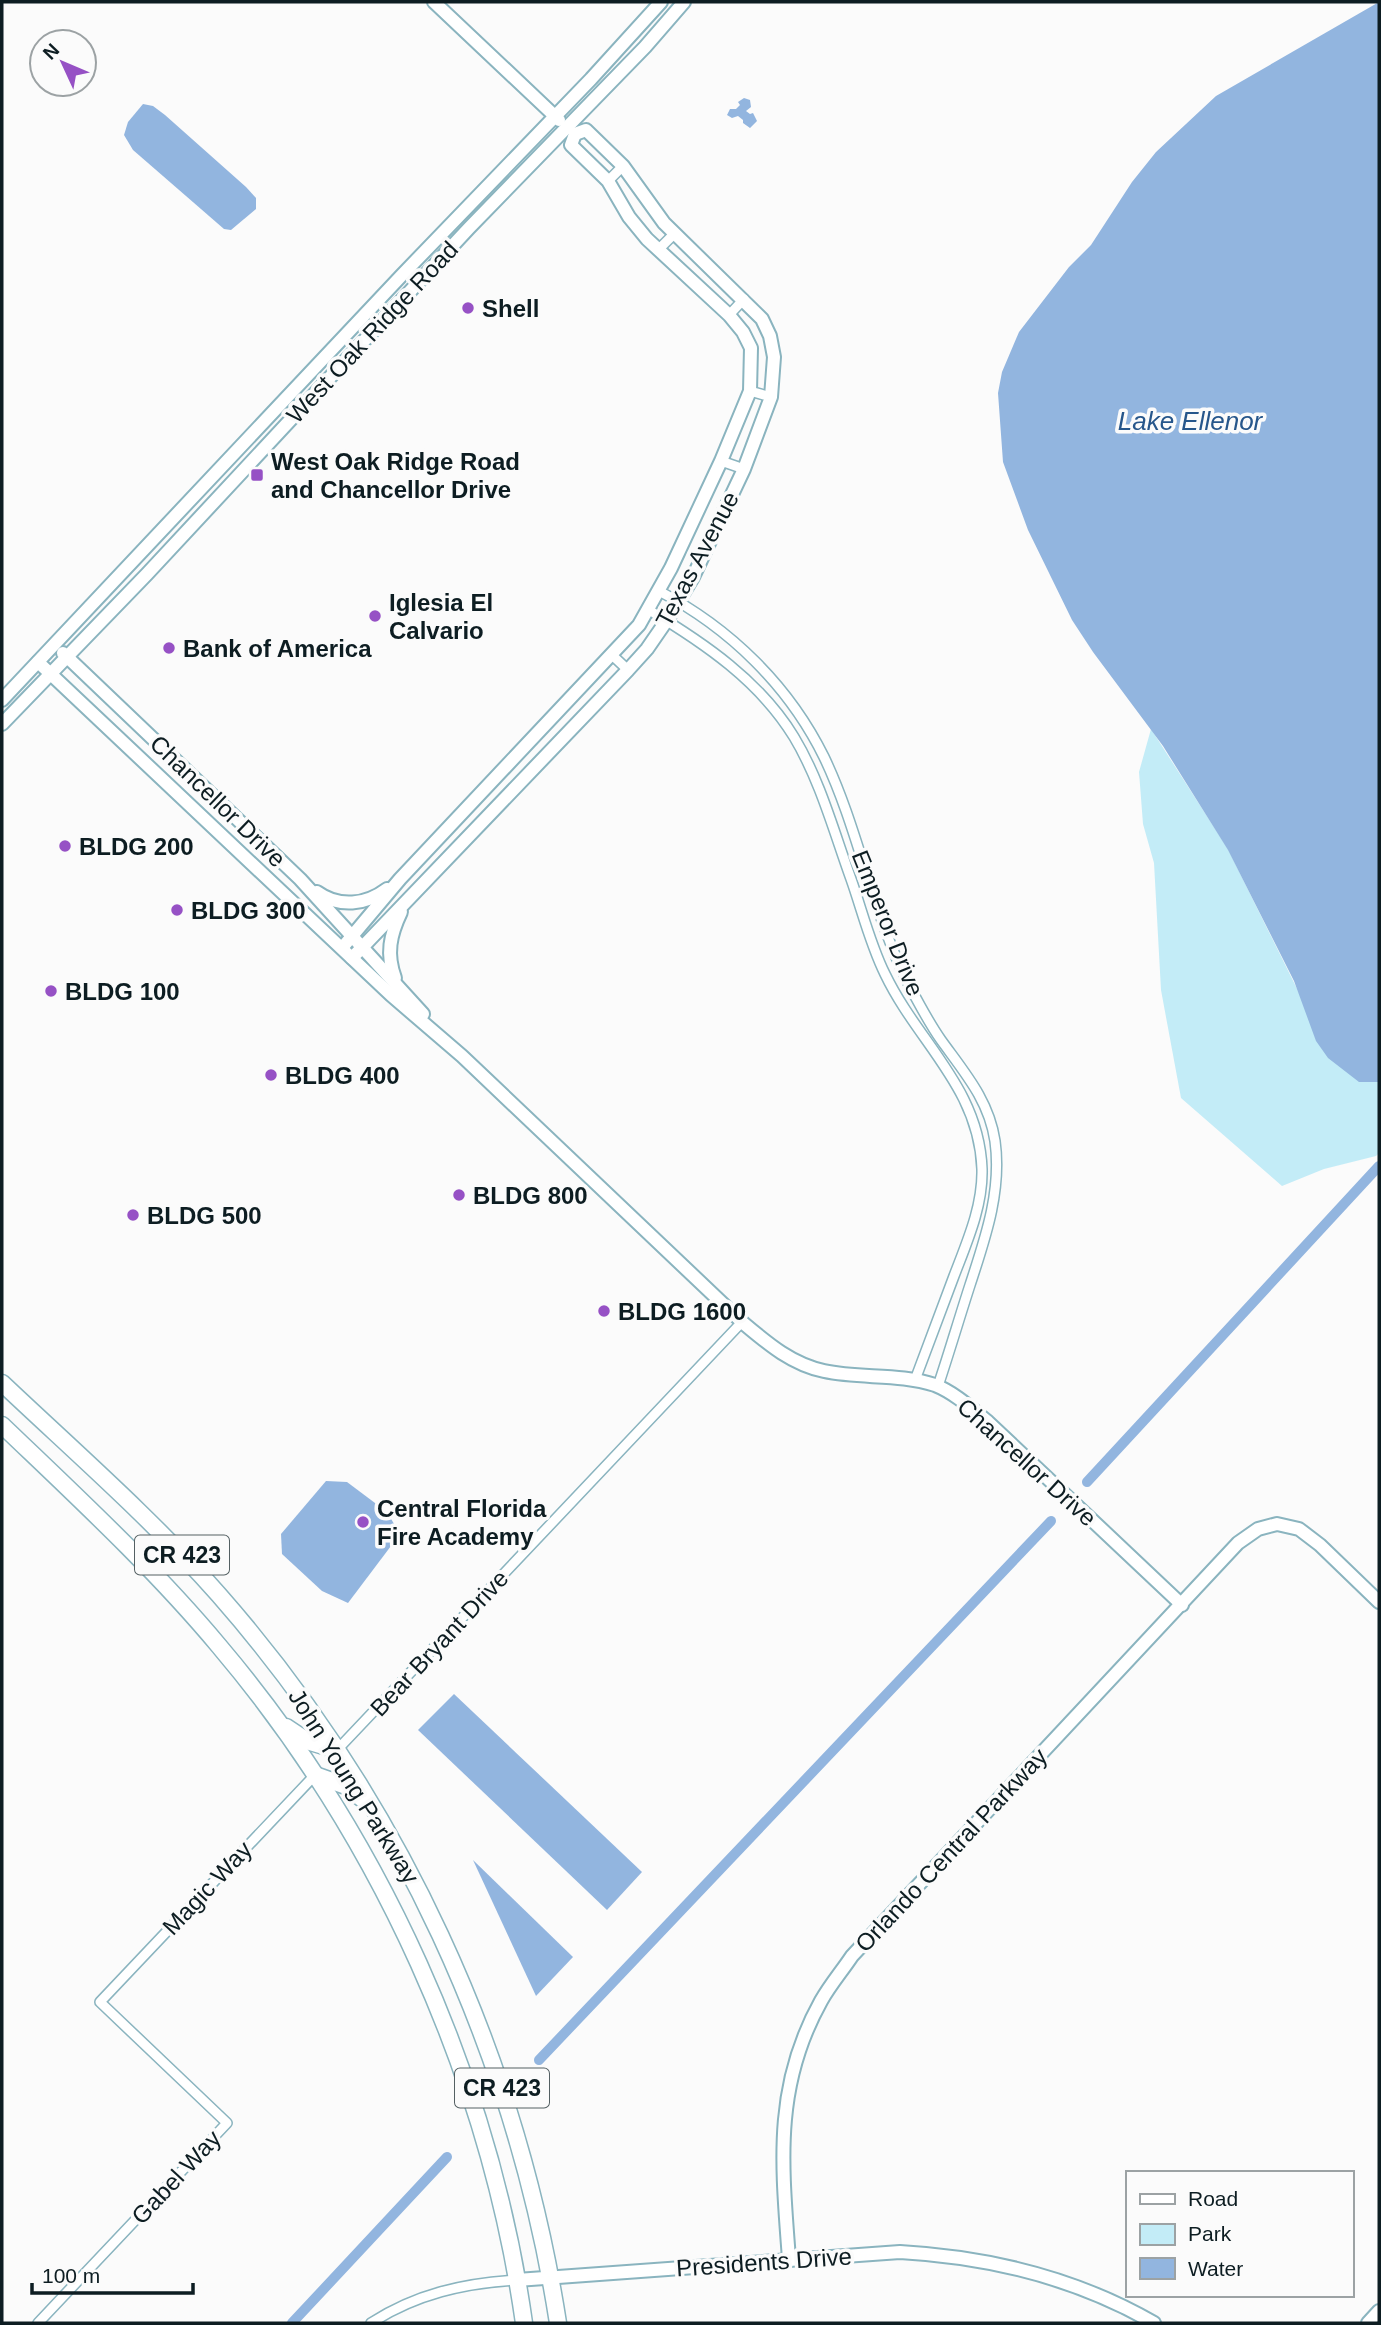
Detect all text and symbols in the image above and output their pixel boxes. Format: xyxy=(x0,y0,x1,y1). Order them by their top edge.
north arrow xyxy=(28,28,98,98)
text: N xyxy=(39,39,63,64)
street label: West Oak Ridge Road xyxy=(281,236,463,428)
place label: Shell xyxy=(482,295,539,322)
marker: Shell xyxy=(460,300,476,316)
water label: Lake Ellenor xyxy=(1118,406,1264,436)
place label: West Oak Ridge Road and Chancellor Drive xyxy=(271,448,520,503)
marker: West Oak Ridge Road and Chancellor Drive xyxy=(249,467,265,483)
street label: Texas Avenue xyxy=(650,487,744,631)
place label: Iglesia El Calvario xyxy=(389,589,493,644)
marker: Iglesia El Calvario xyxy=(367,608,383,624)
place label: Bank of America xyxy=(183,635,372,662)
marker: Bank of America xyxy=(161,640,177,656)
street label: Chancellor Drive xyxy=(145,730,291,872)
place label: BLDG 200 xyxy=(79,833,194,860)
marker: BLDG 200 xyxy=(57,838,73,854)
street label: Emperor Drive xyxy=(847,846,929,1000)
place label: BLDG 300 xyxy=(191,897,306,924)
marker: BLDG 300 xyxy=(169,902,185,918)
place label: BLDG 100 xyxy=(65,978,180,1005)
marker: BLDG 100 xyxy=(43,983,59,999)
place label: BLDG 400 xyxy=(285,1062,400,1089)
marker: BLDG 400 xyxy=(263,1067,279,1083)
place label: BLDG 800 xyxy=(473,1182,588,1209)
marker: BLDG 800 xyxy=(451,1187,467,1203)
place label: BLDG 500 xyxy=(147,1202,262,1229)
marker: BLDG 500 xyxy=(125,1207,141,1223)
place label: BLDG 1600 xyxy=(618,1298,746,1325)
marker: BLDG 1600 xyxy=(596,1303,612,1319)
street label: Chancellor Drive xyxy=(952,1393,1102,1531)
place label: Central Florida Fire Academy xyxy=(377,1495,547,1550)
marker: Central Florida Fire Academy xyxy=(355,1514,371,1530)
road number: CR 423 xyxy=(135,1536,229,1574)
street label: Bear Bryant Drive xyxy=(365,1565,513,1721)
street label: John Young Parkway xyxy=(283,1684,425,1888)
street label: Orlando Central Parkway xyxy=(850,1743,1052,1957)
street label: Magic Way xyxy=(157,1836,257,1940)
road number: CR 423 xyxy=(455,2068,549,2108)
street label: Gabel Way xyxy=(126,2125,226,2229)
legend xyxy=(1126,2171,1353,2297)
text: Road xyxy=(1188,2187,1238,2210)
text: Park xyxy=(1188,2222,1232,2245)
street label: Presidents Drive xyxy=(675,2242,853,2282)
scale bar xyxy=(32,2252,192,2296)
text: Water xyxy=(1188,2257,1243,2280)
text: 100 m xyxy=(42,2264,100,2287)

